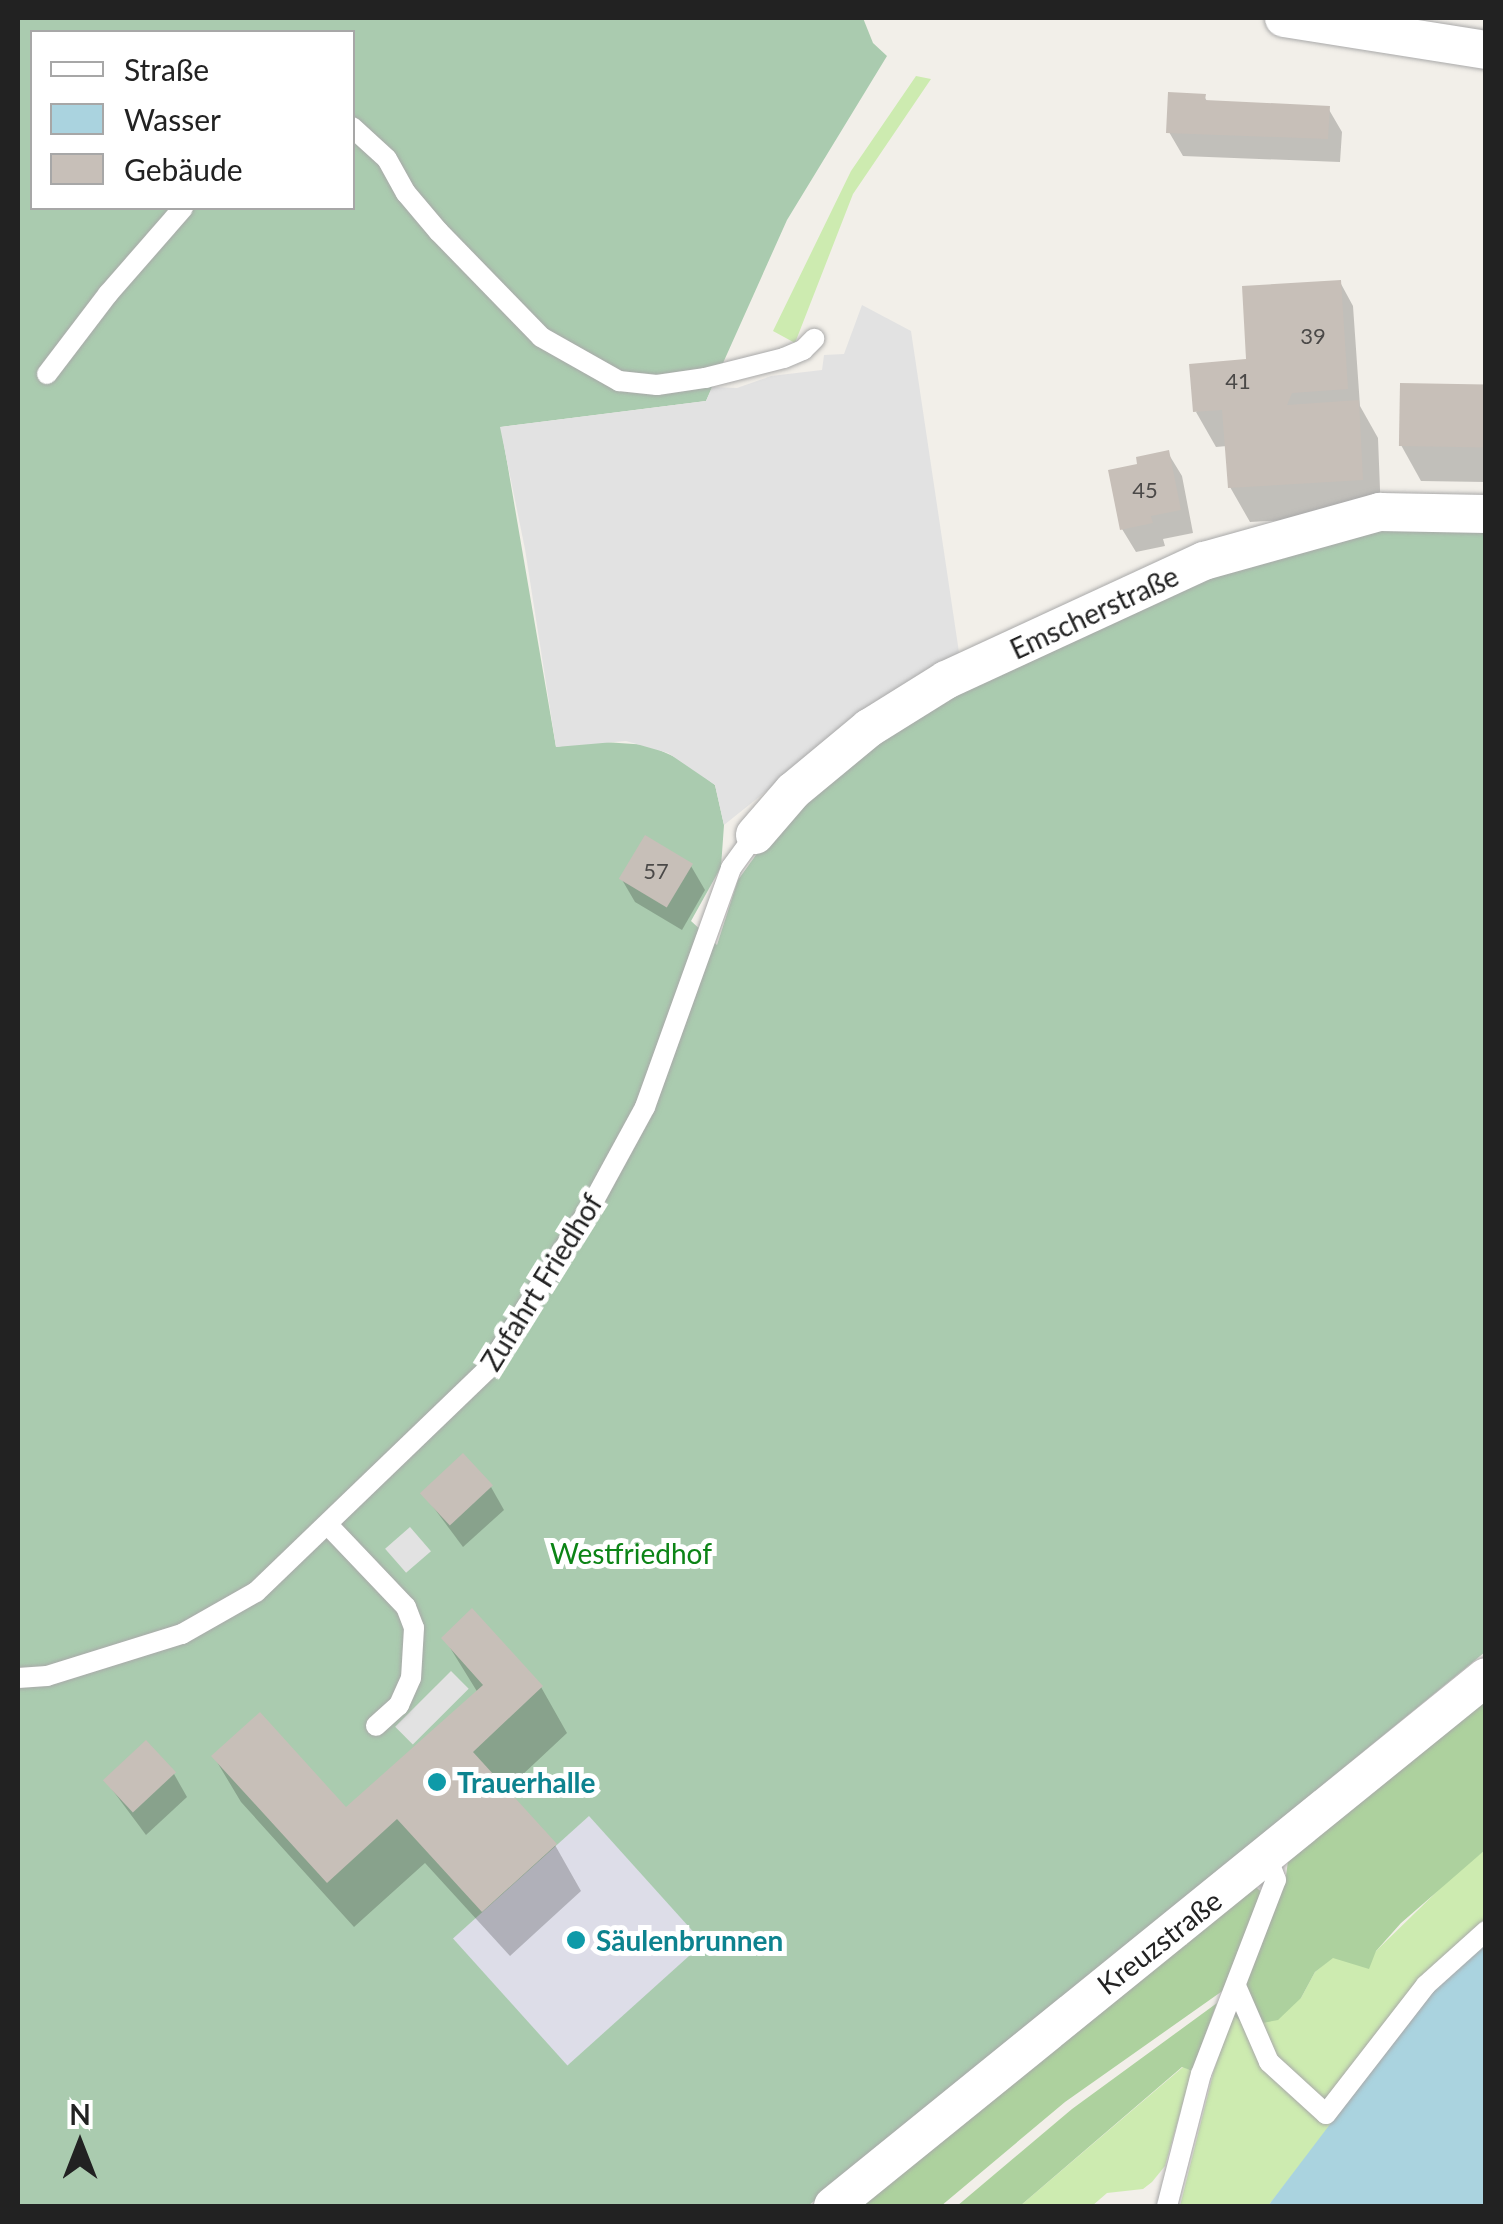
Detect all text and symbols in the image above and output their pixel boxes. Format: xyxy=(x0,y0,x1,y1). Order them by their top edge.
legend xyxy=(30,30,355,210)
text: Straße xyxy=(124,51,209,87)
text: Wasser xyxy=(124,101,221,137)
text: Gebäude xyxy=(124,151,243,187)
house number: 39 xyxy=(1300,323,1326,349)
house number: 41 xyxy=(1225,368,1251,394)
house number: 45 xyxy=(1132,477,1158,503)
street label: Emscherstraße xyxy=(1004,558,1184,666)
house number: 57 xyxy=(643,858,669,884)
street label: Zufahrt Friedhof xyxy=(473,1188,609,1376)
park label: Westfriedhof xyxy=(550,1536,712,1570)
place label: Trauerhalle xyxy=(457,1765,596,1799)
marker: Trauerhalle xyxy=(426,1771,448,1793)
street label: Kreuzstraße xyxy=(1090,1883,1228,2001)
place label: Säulenbrunnen xyxy=(596,1923,783,1957)
marker: Säulenbrunnen xyxy=(565,1929,587,1951)
north arrow xyxy=(30,2094,130,2194)
text: N xyxy=(69,2097,91,2131)

